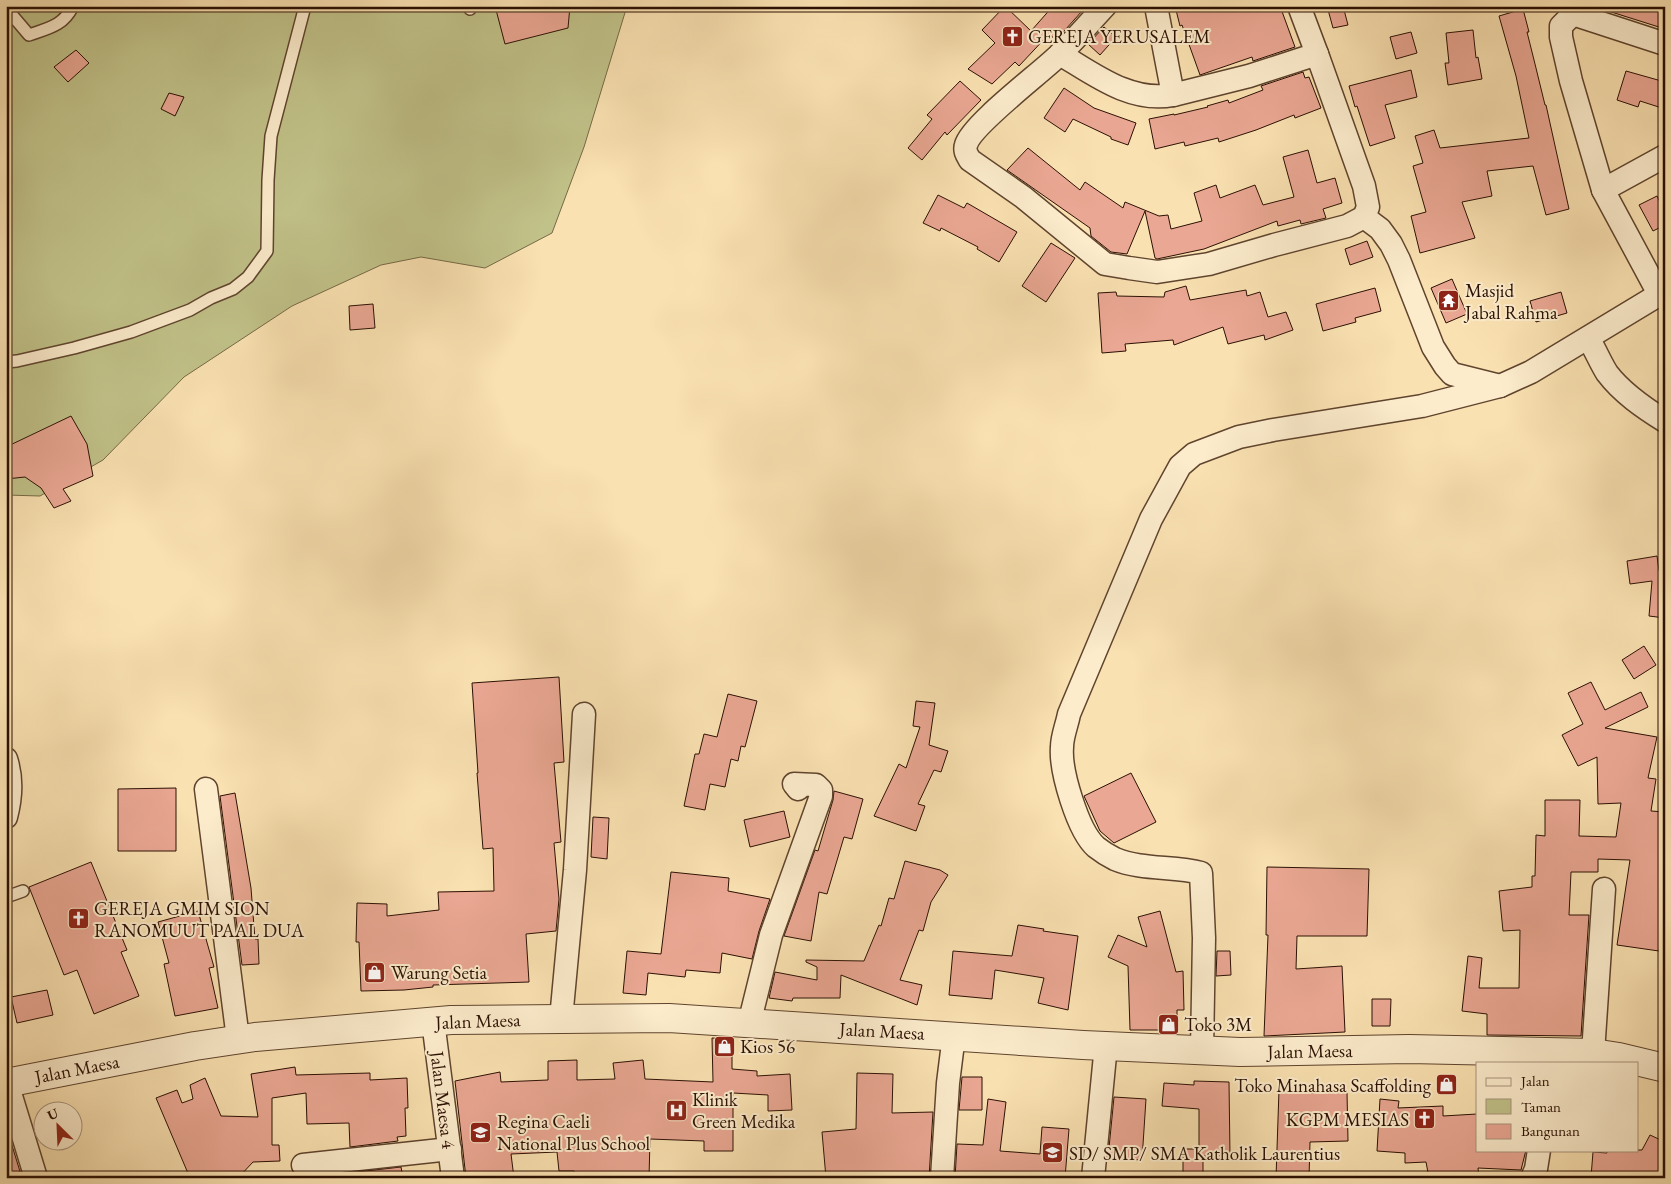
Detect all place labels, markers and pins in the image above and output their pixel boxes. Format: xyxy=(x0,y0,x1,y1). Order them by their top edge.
church icon: GEREJA YERUSALEM xyxy=(1000,24,1024,48)
place label: GEREJA YERUSALEM xyxy=(1028,24,1210,49)
place label: Masjid Jabal Rahma xyxy=(1463,278,1558,325)
temple icon: Masjid Jabal Rahma xyxy=(1437,289,1461,313)
place label: GEREJA GMIM SION RANOMUUT PAAL DUA xyxy=(94,896,305,943)
church icon: GEREJA GMIM SION RANOMUUT PAAL DUA xyxy=(66,907,90,931)
shop icon: Warung Setia xyxy=(363,960,387,984)
place label: Warung Setia xyxy=(391,960,487,985)
shop icon: Toko 3M xyxy=(1156,1012,1180,1036)
place label: Toko 3M xyxy=(1184,1012,1252,1037)
shop icon: Kios 56 xyxy=(712,1034,736,1058)
place label: Kios 56 xyxy=(740,1034,795,1059)
place label: Toko Minahasa Scaffolding xyxy=(1234,1073,1432,1098)
shop icon: Toko Minahasa Scaffolding xyxy=(1435,1073,1459,1097)
place label: Klinik Green Medika xyxy=(692,1087,796,1134)
hospital icon: Klinik Green Medika xyxy=(664,1098,688,1122)
place label: KGPM MESIAS xyxy=(1286,1107,1409,1132)
church icon: KGPM MESIAS xyxy=(1413,1107,1437,1131)
place label: Regina Caeli National Plus School xyxy=(497,1109,651,1156)
school or university icon: Regina Caeli National Plus School xyxy=(469,1120,493,1144)
school or university icon: SD/ SMP/ SMA Katholik Laurentius xyxy=(1041,1141,1065,1165)
place label: SD/ SMP/ SMA Katholik Laurentius xyxy=(1069,1141,1340,1166)

